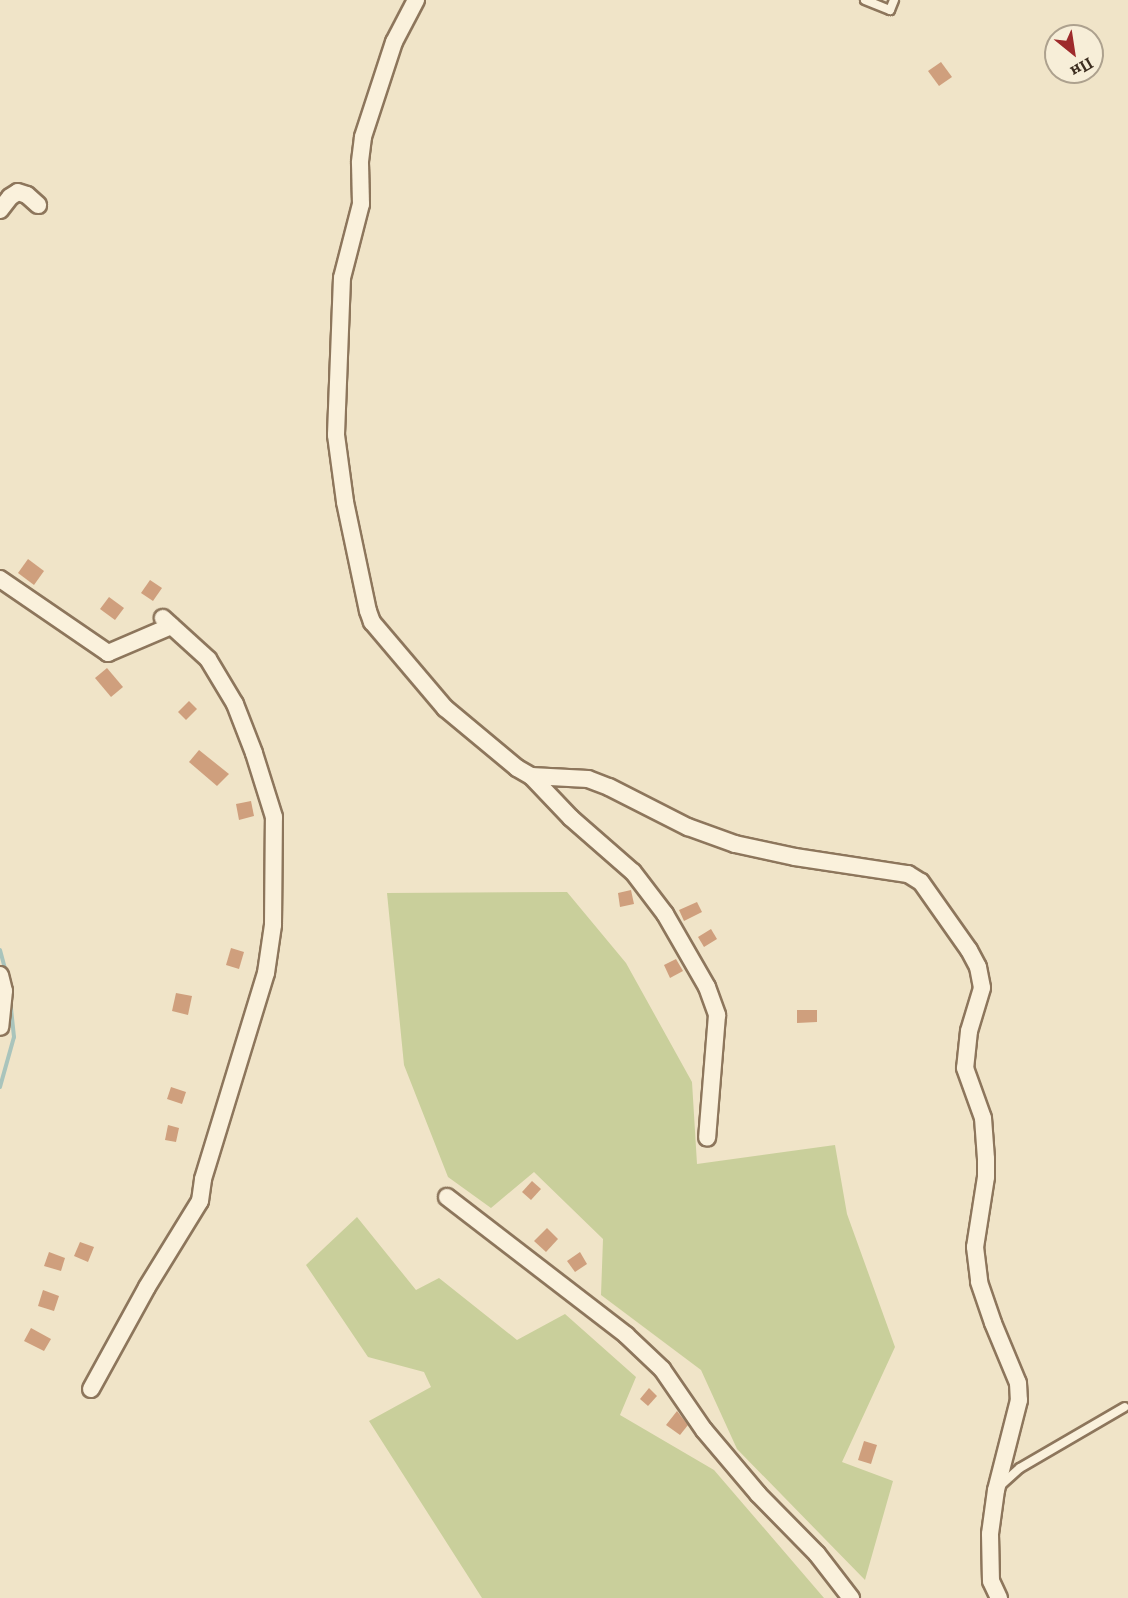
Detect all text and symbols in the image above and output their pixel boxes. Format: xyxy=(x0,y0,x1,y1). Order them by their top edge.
north arrow xyxy=(1044,24,1104,84)
text: Пн xyxy=(1067,53,1097,82)

